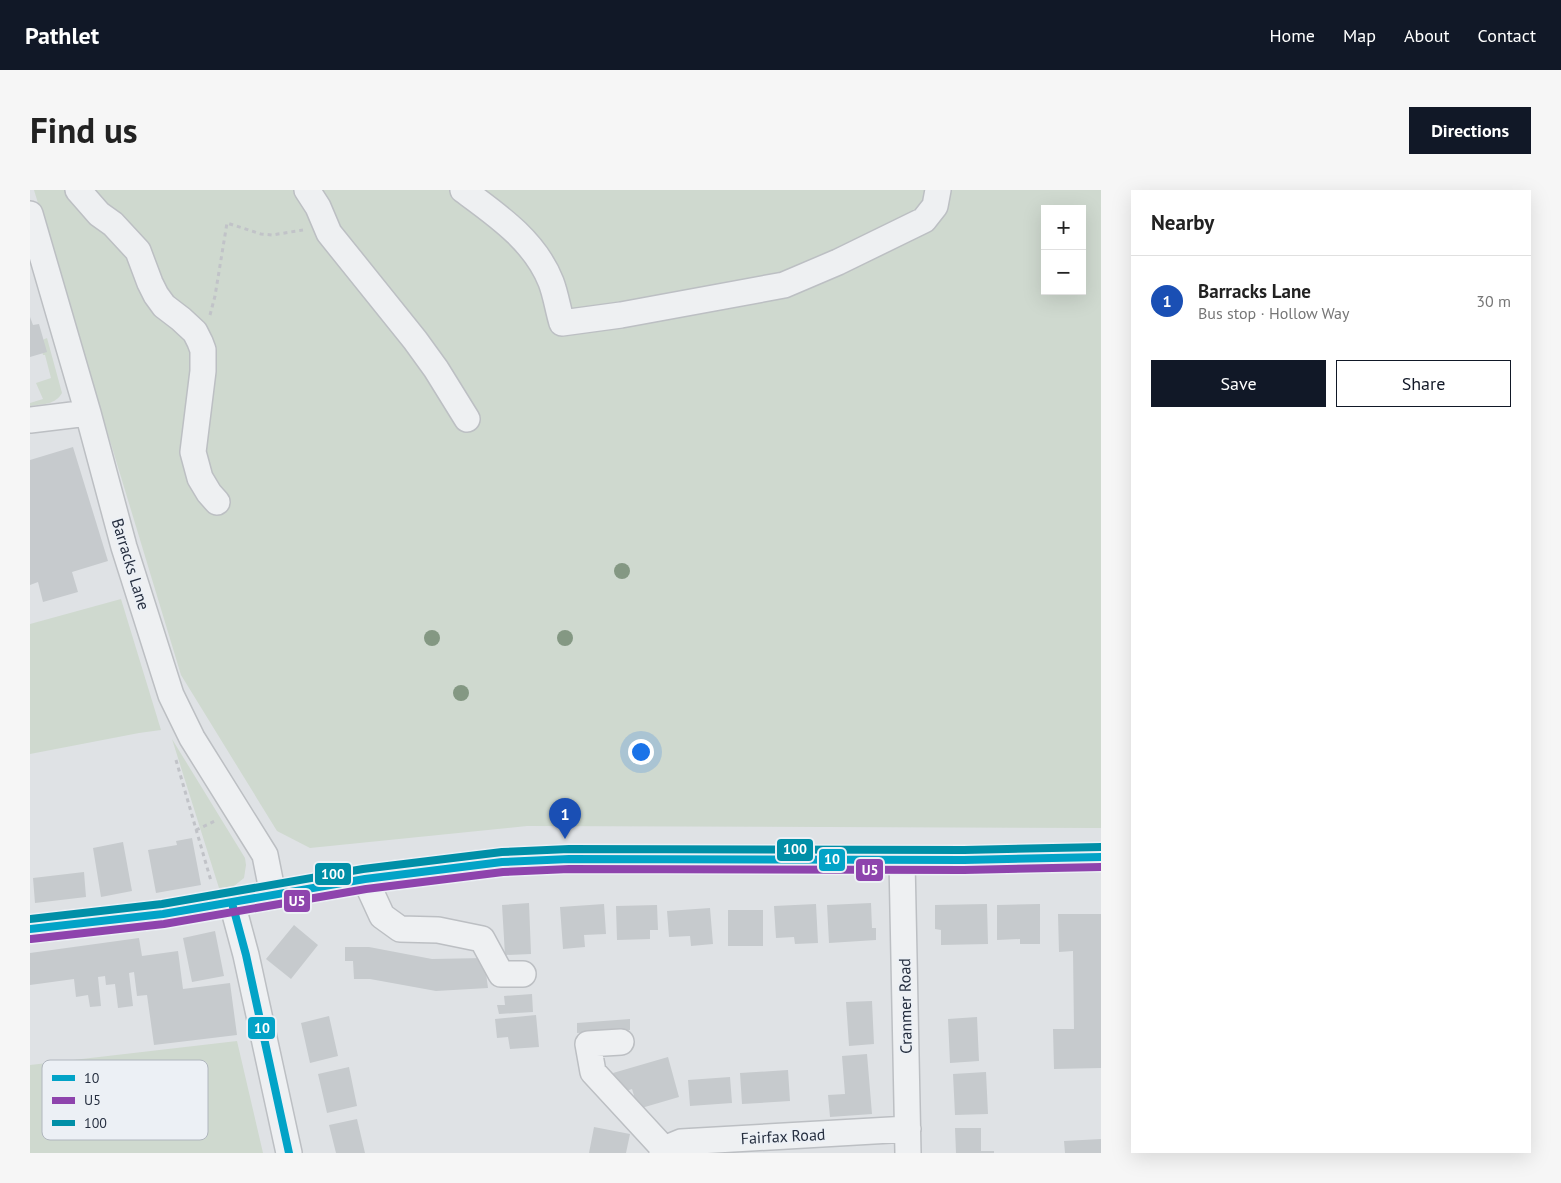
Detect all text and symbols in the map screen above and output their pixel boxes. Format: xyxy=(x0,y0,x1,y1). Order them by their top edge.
text: Pathlet xyxy=(25,20,99,51)
text: Home xyxy=(1269,24,1315,47)
text: Map xyxy=(1343,24,1376,47)
text: About xyxy=(1404,24,1450,47)
text: Contact xyxy=(1478,24,1536,47)
text: Find us xyxy=(30,107,138,153)
button: Directions xyxy=(1409,107,1531,154)
map controls xyxy=(1041,205,1086,295)
button: + xyxy=(1041,205,1086,250)
text: Nearby xyxy=(1151,209,1214,236)
button: − xyxy=(1041,250,1086,295)
text: Barracks Lane xyxy=(1198,279,1311,303)
text: 1 xyxy=(1162,291,1172,311)
text: 30 m xyxy=(1476,291,1511,311)
text: Bus stop · Hollow Way xyxy=(1198,303,1349,323)
button: Save xyxy=(1151,360,1326,407)
button: Share xyxy=(1336,360,1511,407)
street label: Barracks Lane xyxy=(108,516,154,612)
your location xyxy=(628,739,654,765)
pin: 1 xyxy=(549,798,581,839)
line badge: 100 xyxy=(776,838,814,862)
text: 100 xyxy=(783,840,807,858)
line badge: 10 xyxy=(818,848,846,872)
text: 10 xyxy=(824,850,840,868)
line badge: U5 xyxy=(855,858,884,882)
text: U5 xyxy=(862,861,878,879)
line badge: 100 xyxy=(314,862,352,886)
text: 100 xyxy=(321,865,345,883)
line badge: U5 xyxy=(283,889,311,913)
text: U5 xyxy=(289,892,305,910)
street label: Cranmer Road xyxy=(894,958,916,1054)
line badge: 10 xyxy=(247,1016,276,1040)
text: 10 xyxy=(254,1019,270,1037)
legend xyxy=(42,1060,208,1140)
text: 10 xyxy=(84,1069,100,1087)
text: U5 xyxy=(84,1091,101,1109)
text: 100 xyxy=(84,1114,107,1132)
street label: Fairfax Road xyxy=(740,1124,826,1148)

